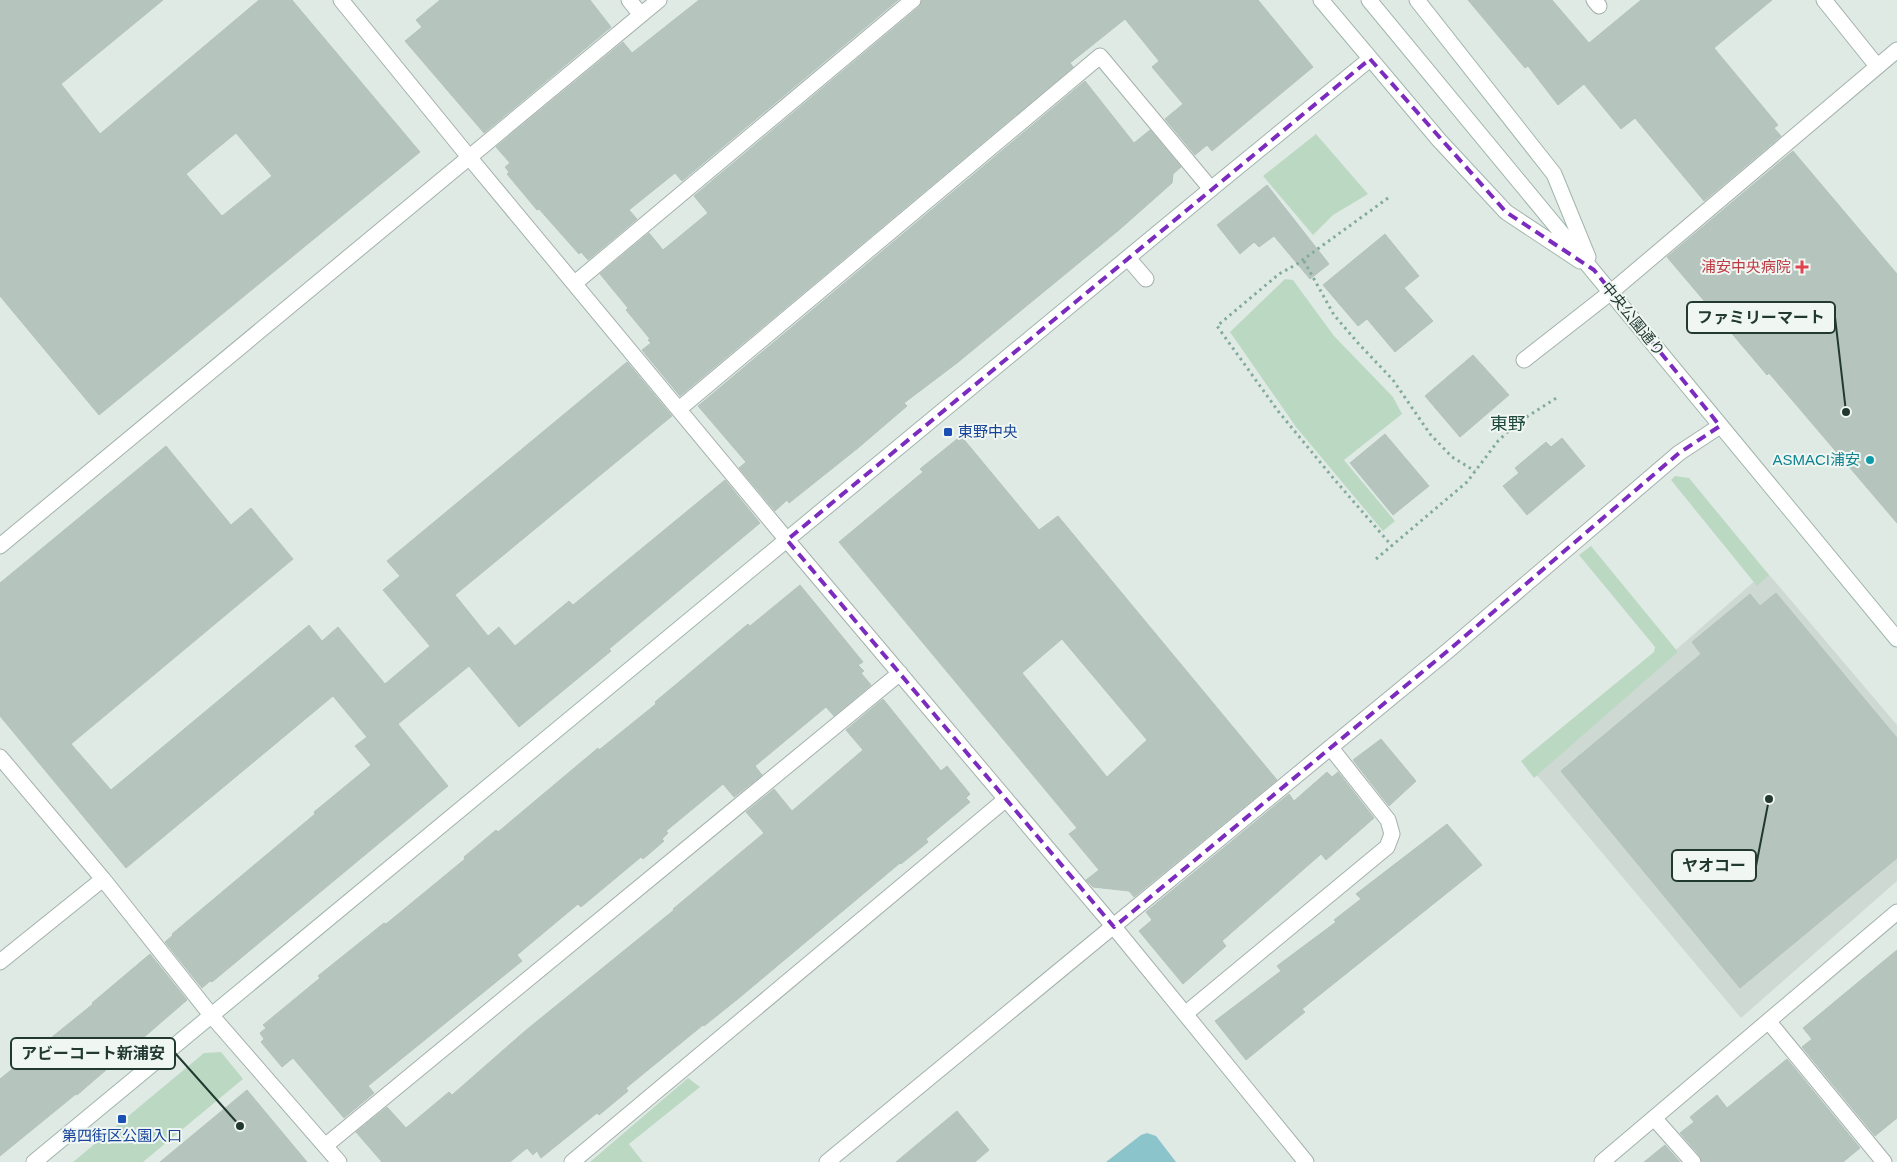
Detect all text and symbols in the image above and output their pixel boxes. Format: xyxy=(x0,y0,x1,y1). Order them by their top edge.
place label: 浦安中央病院 xyxy=(1701,258,1791,275)
marker: 浦安中央病院 xyxy=(1795,260,1809,274)
street label: 中央公園通り xyxy=(1598,278,1668,359)
callout: ファミリーマート xyxy=(1687,302,1835,333)
text: ファミリーマート xyxy=(1697,309,1825,326)
district label: 東野 xyxy=(1490,414,1526,434)
place label: 東野中央 xyxy=(958,423,1018,440)
marker: 東野中央 xyxy=(942,426,954,438)
place label: ASMACI浦安 xyxy=(1772,451,1860,468)
marker: ASMACI浦安 xyxy=(1864,454,1876,466)
callout: ヤオコー xyxy=(1672,850,1756,881)
text: ヤオコー xyxy=(1682,857,1746,874)
callout: アビーコート新浦安 xyxy=(11,1038,175,1069)
text: アビーコート新浦安 xyxy=(21,1044,165,1062)
marker: 第四街区公園入口 xyxy=(116,1113,128,1125)
place label: 第四街区公園入口 xyxy=(62,1127,182,1144)

